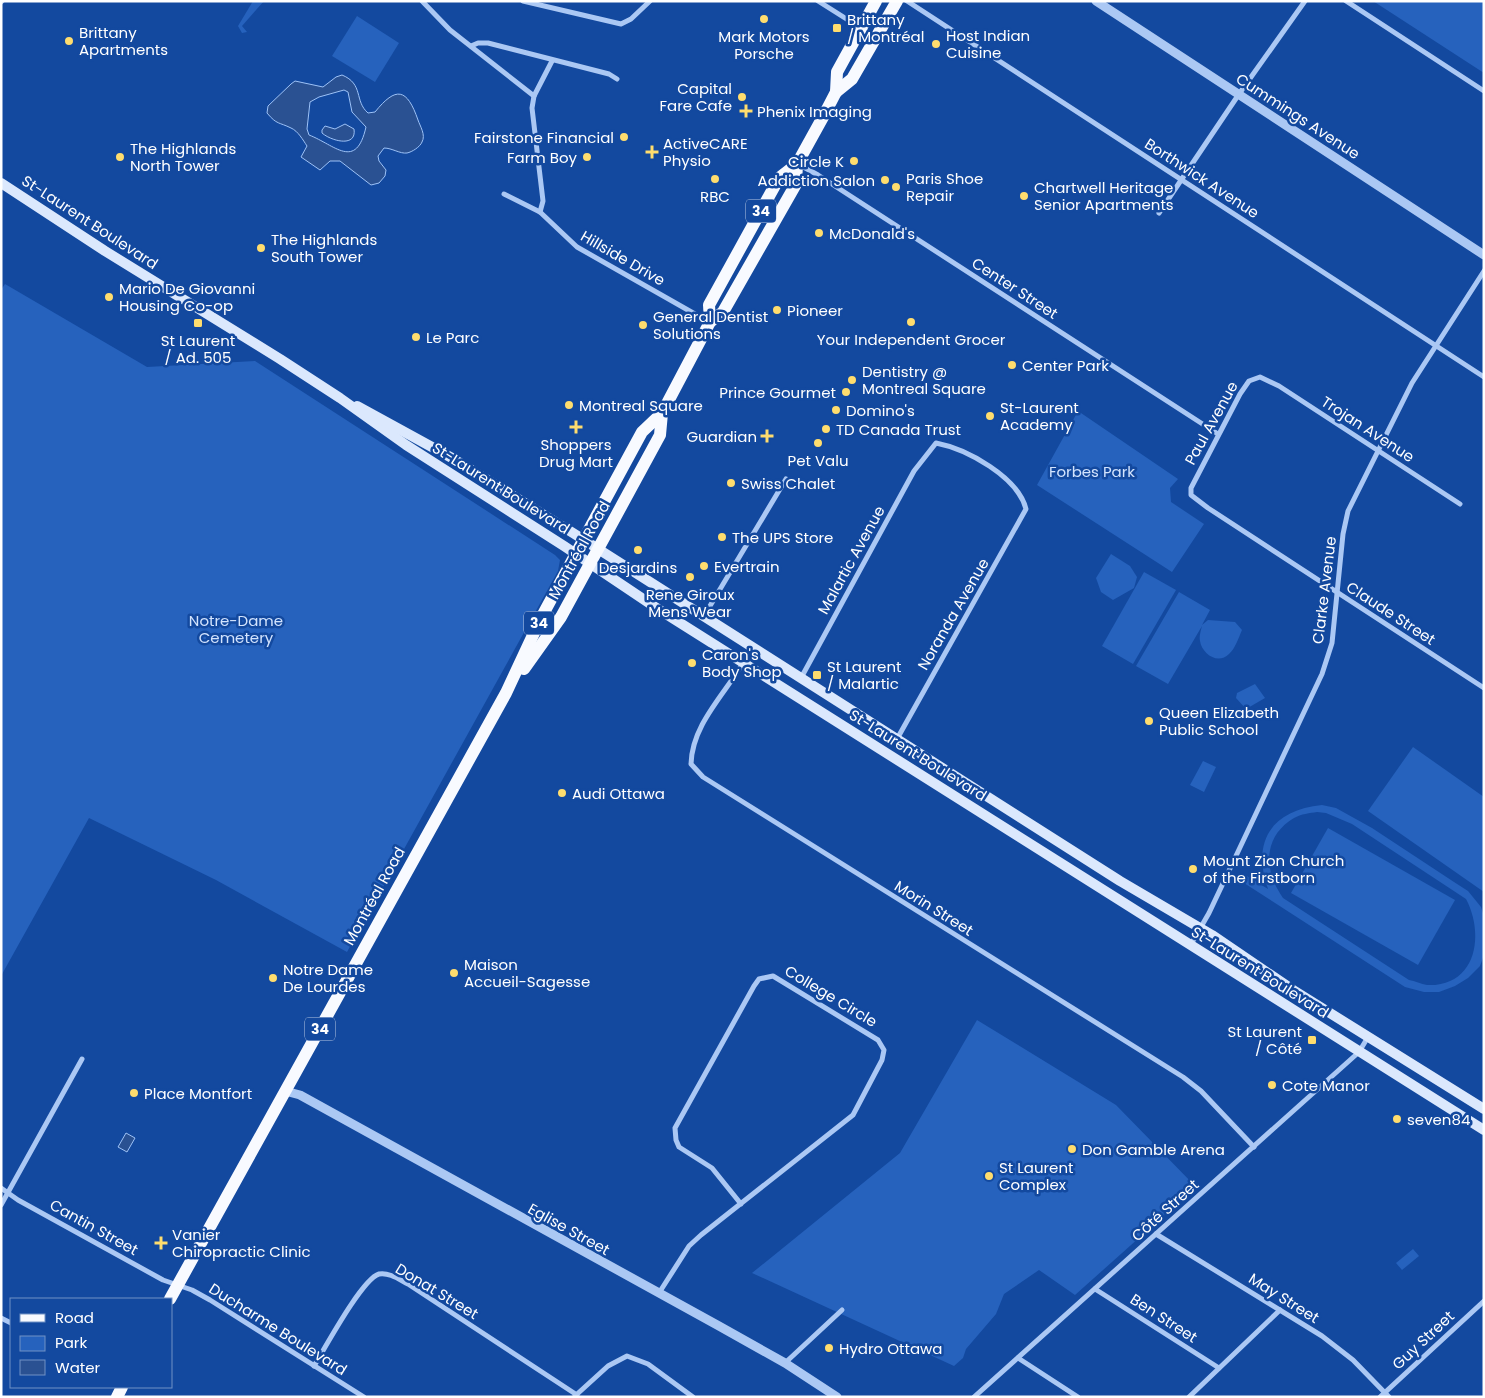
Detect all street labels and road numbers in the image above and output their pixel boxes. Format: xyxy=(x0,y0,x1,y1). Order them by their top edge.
street label: Cummings Avenue xyxy=(1232,68,1364,164)
street label: Borthwick Avenue xyxy=(1141,133,1263,223)
street label: St-Laurent Boulevard xyxy=(18,170,162,274)
road number: 34 xyxy=(746,200,776,222)
street label: Hillside Drive xyxy=(577,225,669,291)
street label: Center Street xyxy=(968,252,1062,324)
street label: Paul Avenue xyxy=(1179,377,1243,469)
street label: Trojan Avenue xyxy=(1317,391,1419,467)
street label: St-Laurent Boulevard xyxy=(428,437,574,539)
street label: Montréal Road xyxy=(543,497,615,603)
street label: Malartic Avenue xyxy=(812,502,890,618)
street label: Clarke Avenue xyxy=(1307,535,1341,645)
street label: Noranda Avenue xyxy=(912,554,994,674)
street label: Claude Street xyxy=(1342,576,1440,650)
road number: 34 xyxy=(524,612,554,634)
street label: St-Laurent Boulevard xyxy=(845,704,991,806)
street label: Montréal Road xyxy=(338,843,410,949)
street label: Morin Street xyxy=(891,875,977,941)
street label: St-Laurent Boulevard xyxy=(1187,921,1333,1023)
street label: College Circle xyxy=(781,960,881,1032)
road number: 34 xyxy=(305,1018,335,1040)
street label: Côté Street xyxy=(1127,1174,1203,1246)
street label: Cantin Street xyxy=(46,1194,142,1260)
street label: Eglise Street xyxy=(524,1198,614,1260)
street label: Donat Street xyxy=(392,1258,482,1324)
street label: May Street xyxy=(1245,1268,1323,1328)
street label: Ducharme Boulevard xyxy=(205,1278,351,1380)
street label: Ben Street xyxy=(1126,1288,1202,1348)
street label: Guy Street xyxy=(1387,1306,1459,1374)

